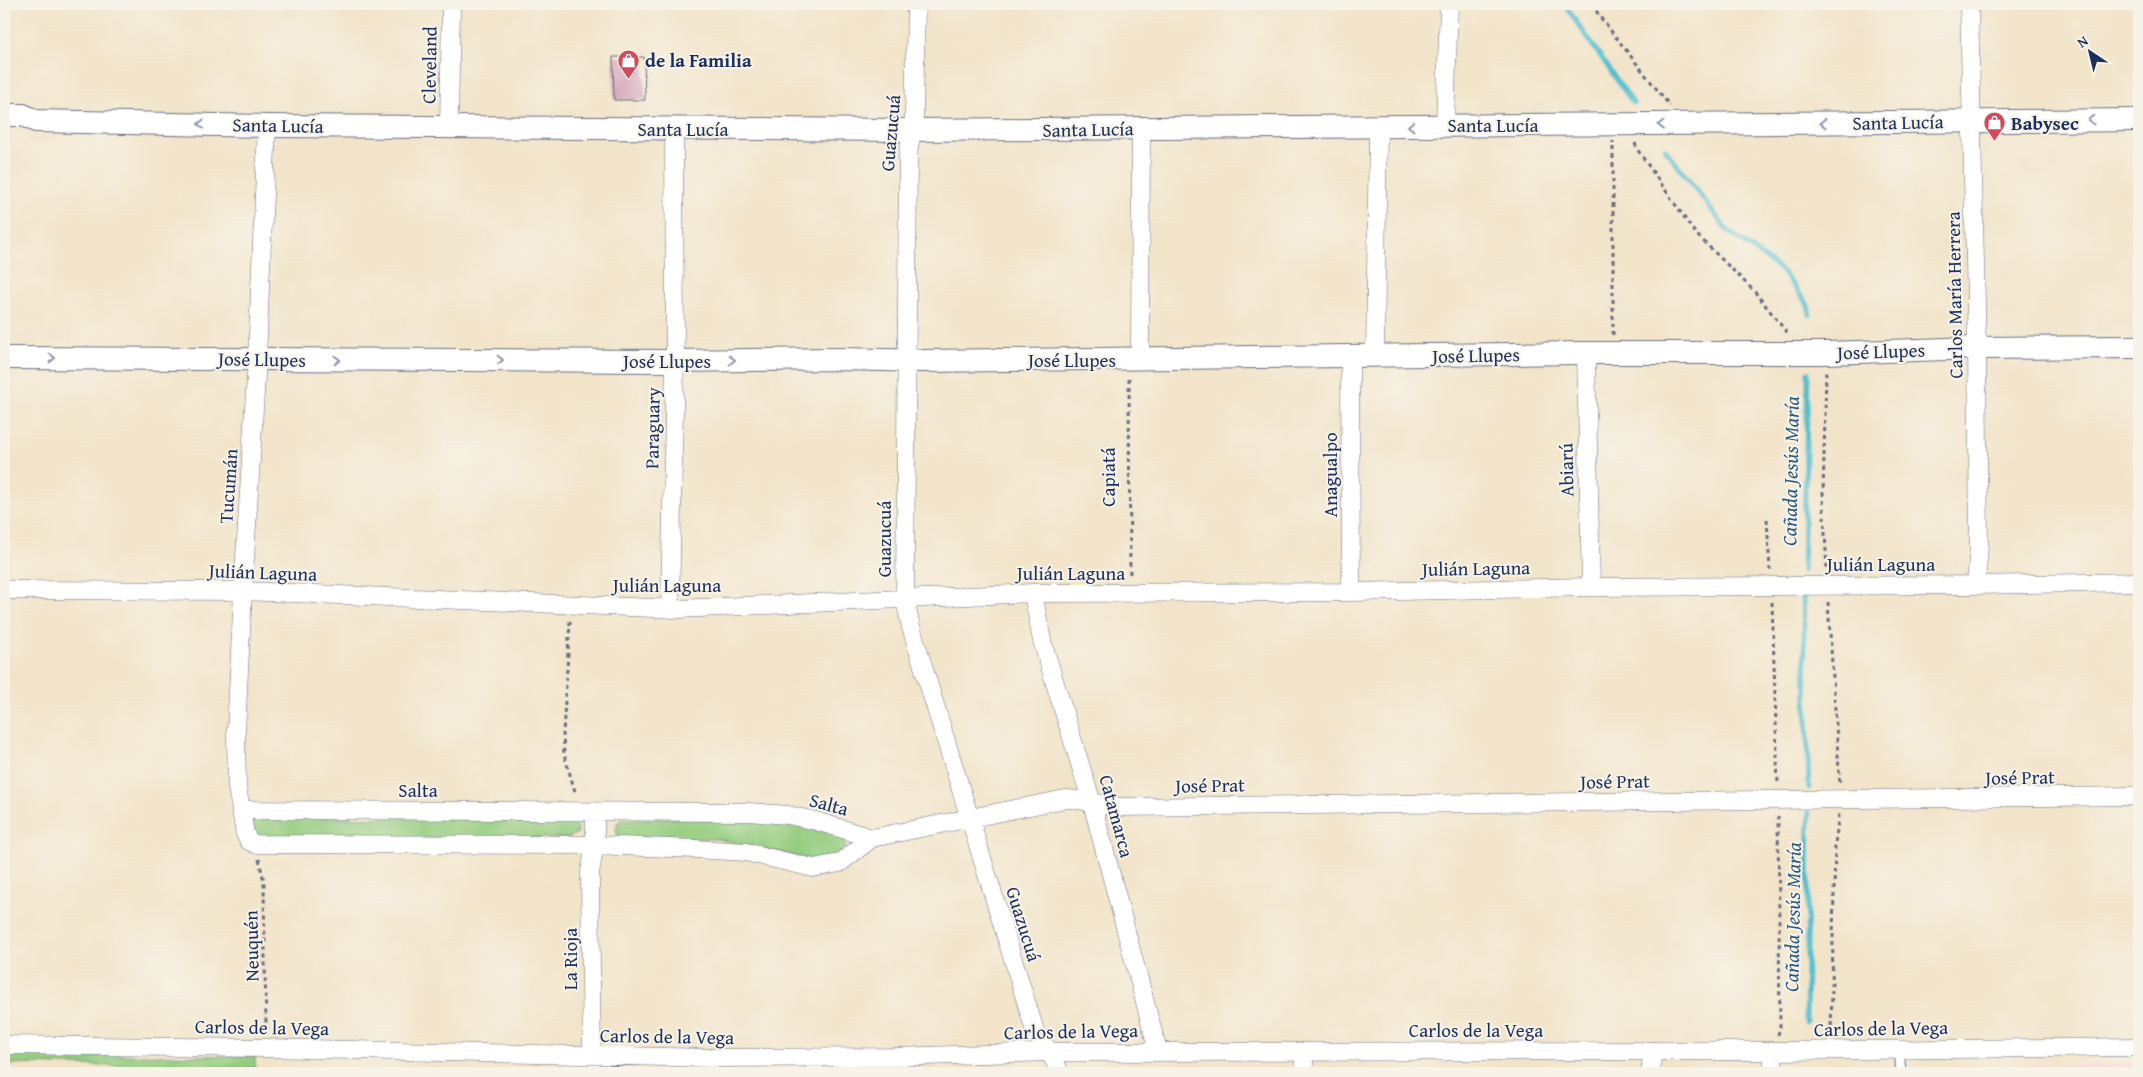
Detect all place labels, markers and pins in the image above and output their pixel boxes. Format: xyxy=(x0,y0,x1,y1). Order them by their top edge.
place label: de la Familia xyxy=(645,46,752,74)
shop icon: de la Familia xyxy=(617,48,641,79)
place label: Babysec xyxy=(2011,109,2079,137)
shop icon: Babysec xyxy=(1983,111,2007,142)

